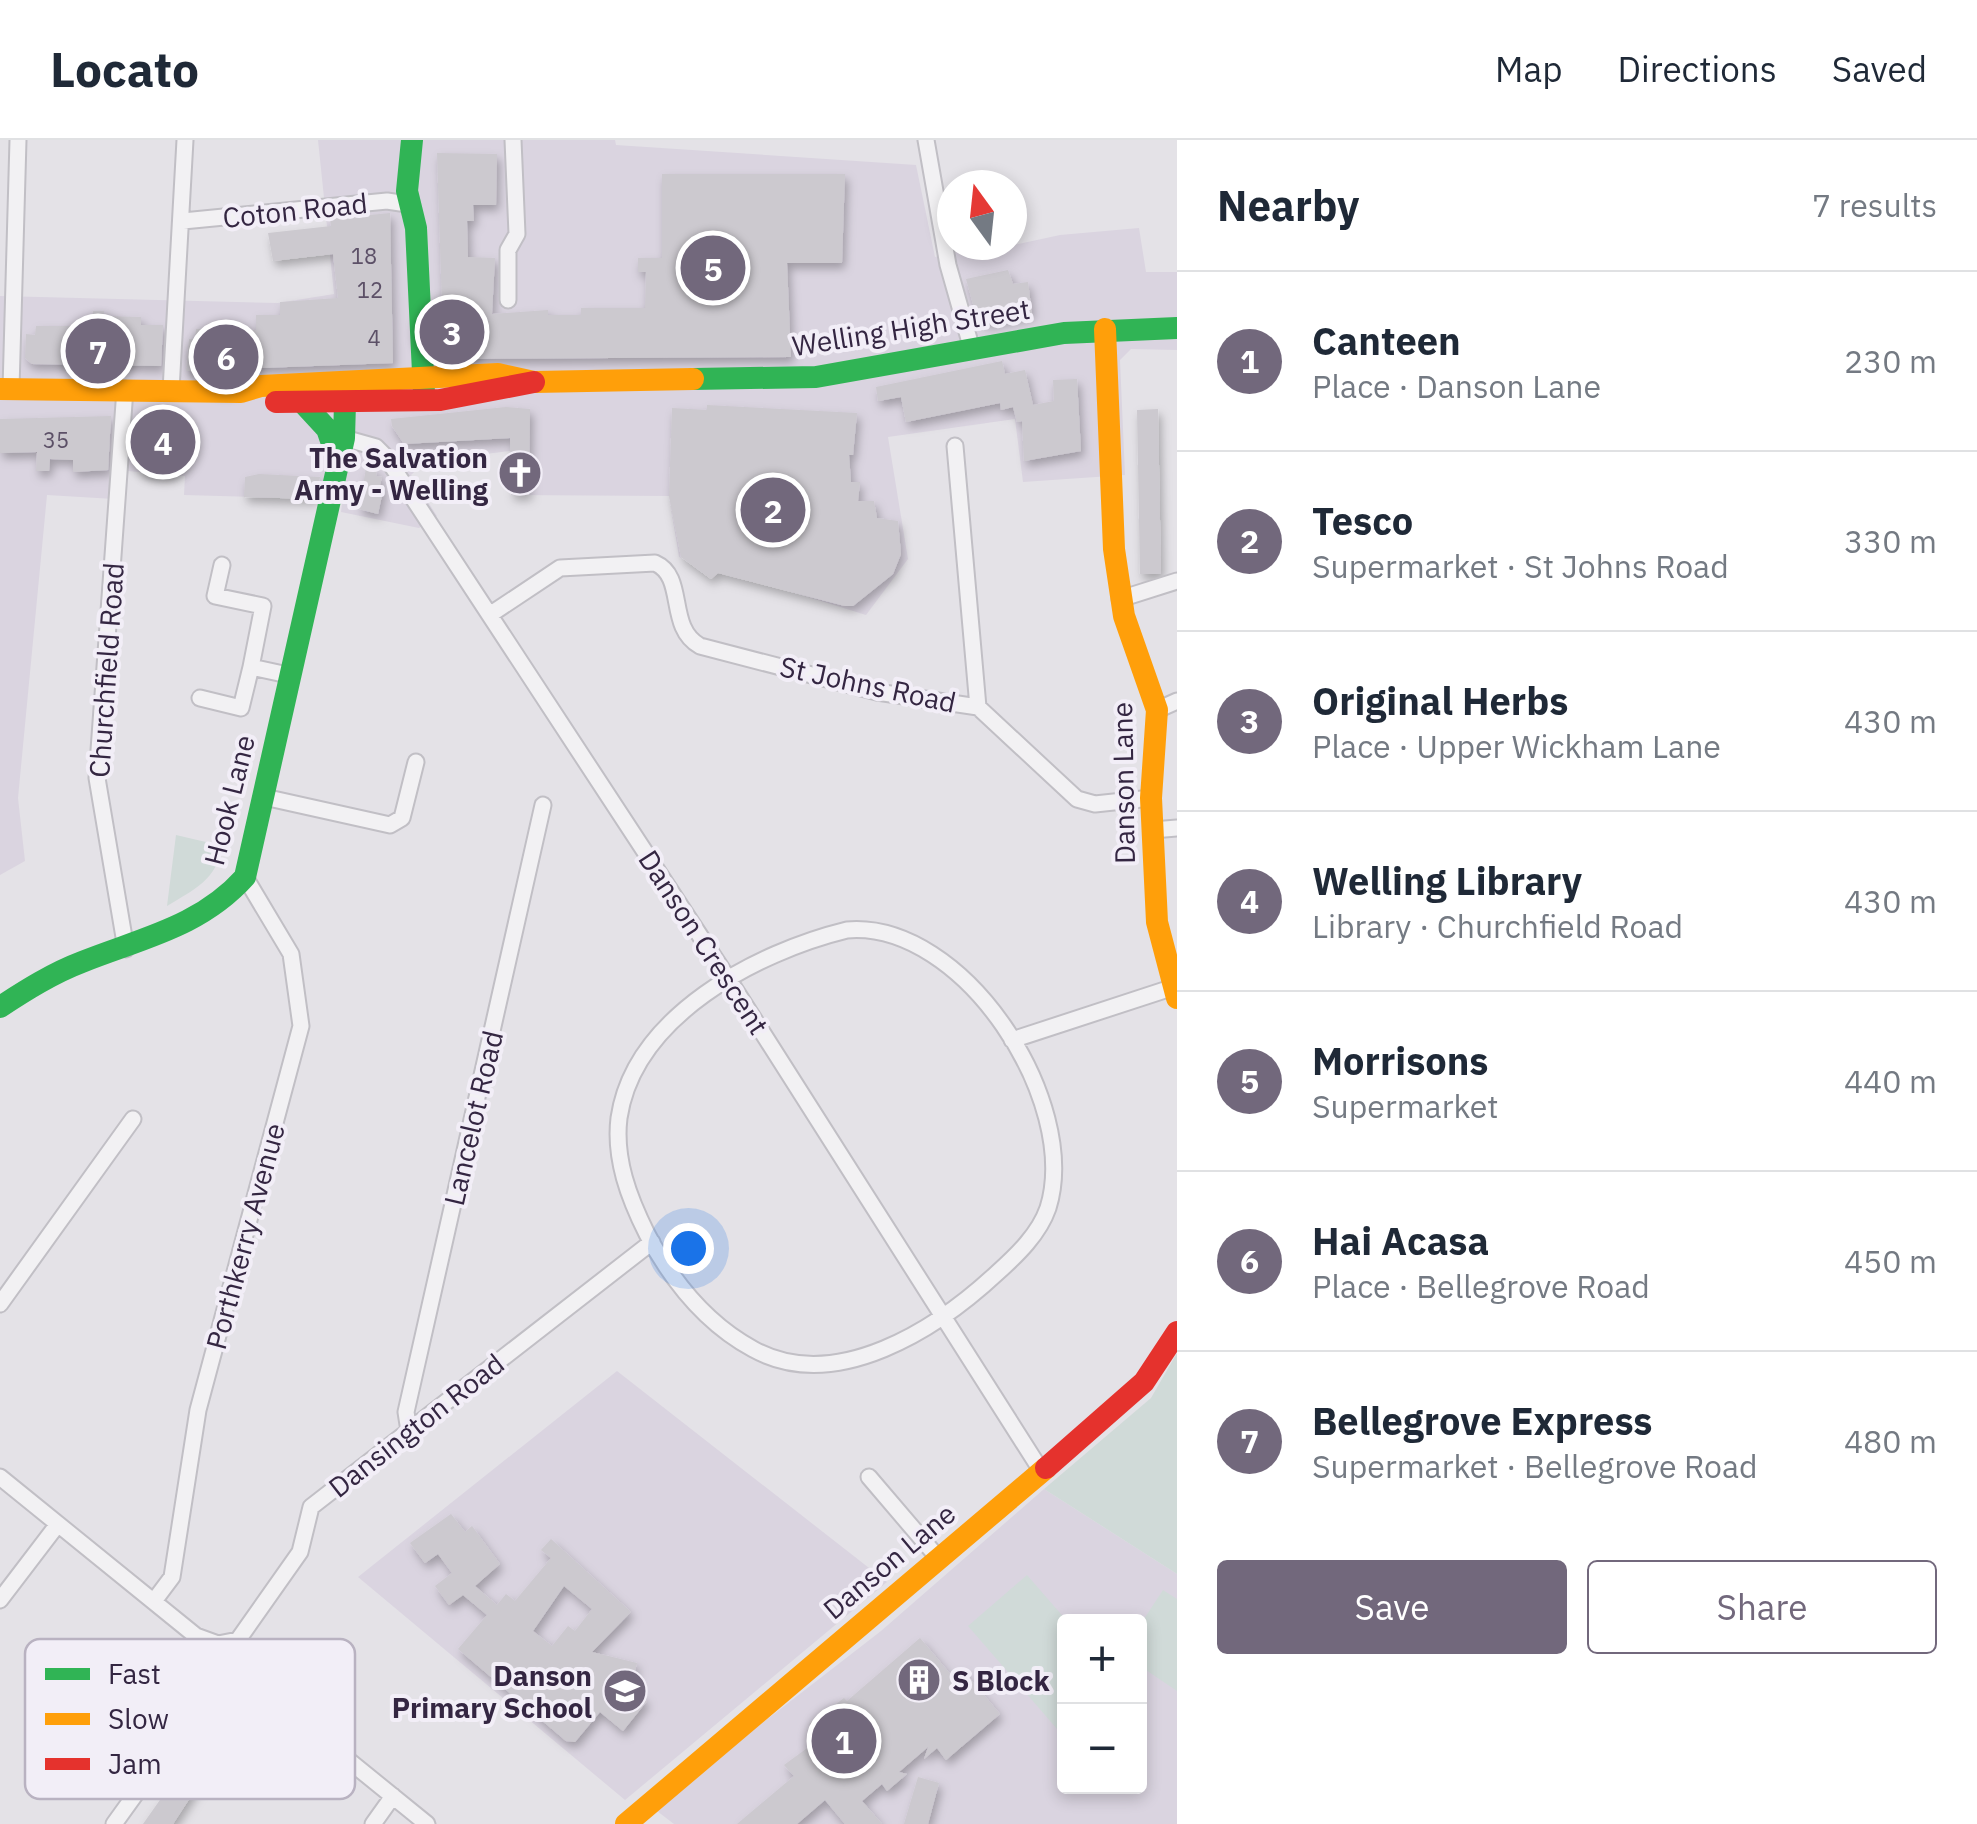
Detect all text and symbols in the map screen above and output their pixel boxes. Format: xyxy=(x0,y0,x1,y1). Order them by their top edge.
text: Locato xyxy=(50,38,199,100)
text: Map xyxy=(1495,46,1563,92)
text: Directions xyxy=(1618,46,1777,92)
text: Saved xyxy=(1832,46,1927,92)
north arrow xyxy=(937,170,1027,260)
text: Nearby xyxy=(1217,178,1359,233)
street label: Coton Road xyxy=(221,184,369,236)
text: 7 results xyxy=(1812,184,1937,226)
pin: 5 xyxy=(680,230,746,306)
house number: 18 xyxy=(351,241,377,270)
house number: 12 xyxy=(357,275,383,304)
street label: Welling High Street xyxy=(789,290,1033,364)
pin: 3 xyxy=(420,294,484,370)
pin: 7 xyxy=(66,314,130,388)
text: Canteen xyxy=(1312,316,1461,365)
pin: 6 xyxy=(194,320,258,394)
house number: 4 xyxy=(367,323,381,352)
text: 1 xyxy=(1240,340,1259,382)
text: 230 m xyxy=(1844,340,1937,382)
text: Place · Danson Lane xyxy=(1312,365,1601,407)
pin: 4 xyxy=(130,404,196,480)
house number: 35 xyxy=(43,425,69,454)
place label: The Salvation Army - Welling xyxy=(294,439,489,508)
church icon: The Salvation Army - Welling xyxy=(497,450,543,496)
pin: 2 xyxy=(740,472,806,548)
text: Tesco xyxy=(1312,496,1413,545)
text: 2 xyxy=(1240,520,1259,562)
text: 330 m xyxy=(1844,520,1937,562)
text: Supermarket · St Johns Road xyxy=(1312,545,1729,587)
street label: Churchfield Road xyxy=(80,561,132,779)
street label: St Johns Road xyxy=(777,647,959,721)
text: Original Herbs xyxy=(1312,676,1568,725)
text: 3 xyxy=(1240,700,1259,742)
text: 430 m xyxy=(1844,700,1937,742)
street label: Danson Lane xyxy=(1103,702,1143,864)
text: Place · Upper Wickham Lane xyxy=(1312,725,1721,767)
street label: Hook Lane xyxy=(195,731,263,869)
street label: Danson Crescent xyxy=(630,843,778,1041)
text: Welling Library xyxy=(1312,856,1582,905)
text: 4 xyxy=(1240,880,1259,922)
text: 430 m xyxy=(1844,880,1937,922)
text: Library · Churchfield Road xyxy=(1312,905,1683,947)
street label: Lancelot Road xyxy=(435,1027,511,1209)
text: Morrisons xyxy=(1312,1036,1489,1085)
text: 5 xyxy=(1240,1060,1259,1102)
text: 440 m xyxy=(1844,1060,1937,1102)
text: Supermarket xyxy=(1312,1085,1499,1127)
street label: Porthkerry Avenue xyxy=(197,1119,293,1353)
text: Hai Acasa xyxy=(1312,1216,1489,1265)
your location xyxy=(663,1223,714,1274)
text: 6 xyxy=(1240,1240,1259,1282)
text: 450 m xyxy=(1844,1240,1937,1282)
text: Place · Bellegrove Road xyxy=(1312,1265,1650,1307)
street label: Dansington Road xyxy=(321,1345,511,1505)
text: Bellegrove Express xyxy=(1312,1396,1653,1445)
text: 7 xyxy=(1240,1420,1259,1462)
text: 480 m xyxy=(1844,1420,1937,1462)
text: Supermarket · Bellegrove Road xyxy=(1312,1445,1758,1487)
street label: Danson Lane xyxy=(815,1495,963,1627)
button: Save xyxy=(1217,1560,1567,1654)
button: Share xyxy=(1587,1560,1937,1654)
map controls xyxy=(1057,1614,1147,1794)
button: + xyxy=(1057,1614,1147,1704)
legend xyxy=(25,1639,355,1799)
text: Fast xyxy=(108,1655,161,1692)
place label: Danson Primary School xyxy=(392,1657,592,1726)
building icon: S Block xyxy=(896,1657,942,1703)
place label: S Block xyxy=(952,1662,1051,1699)
school or university icon: Danson Primary School xyxy=(602,1668,648,1714)
text: Slow xyxy=(108,1700,169,1737)
pin: 1 xyxy=(812,1704,876,1778)
button: − xyxy=(1057,1704,1147,1794)
text: Jam xyxy=(108,1745,162,1782)

